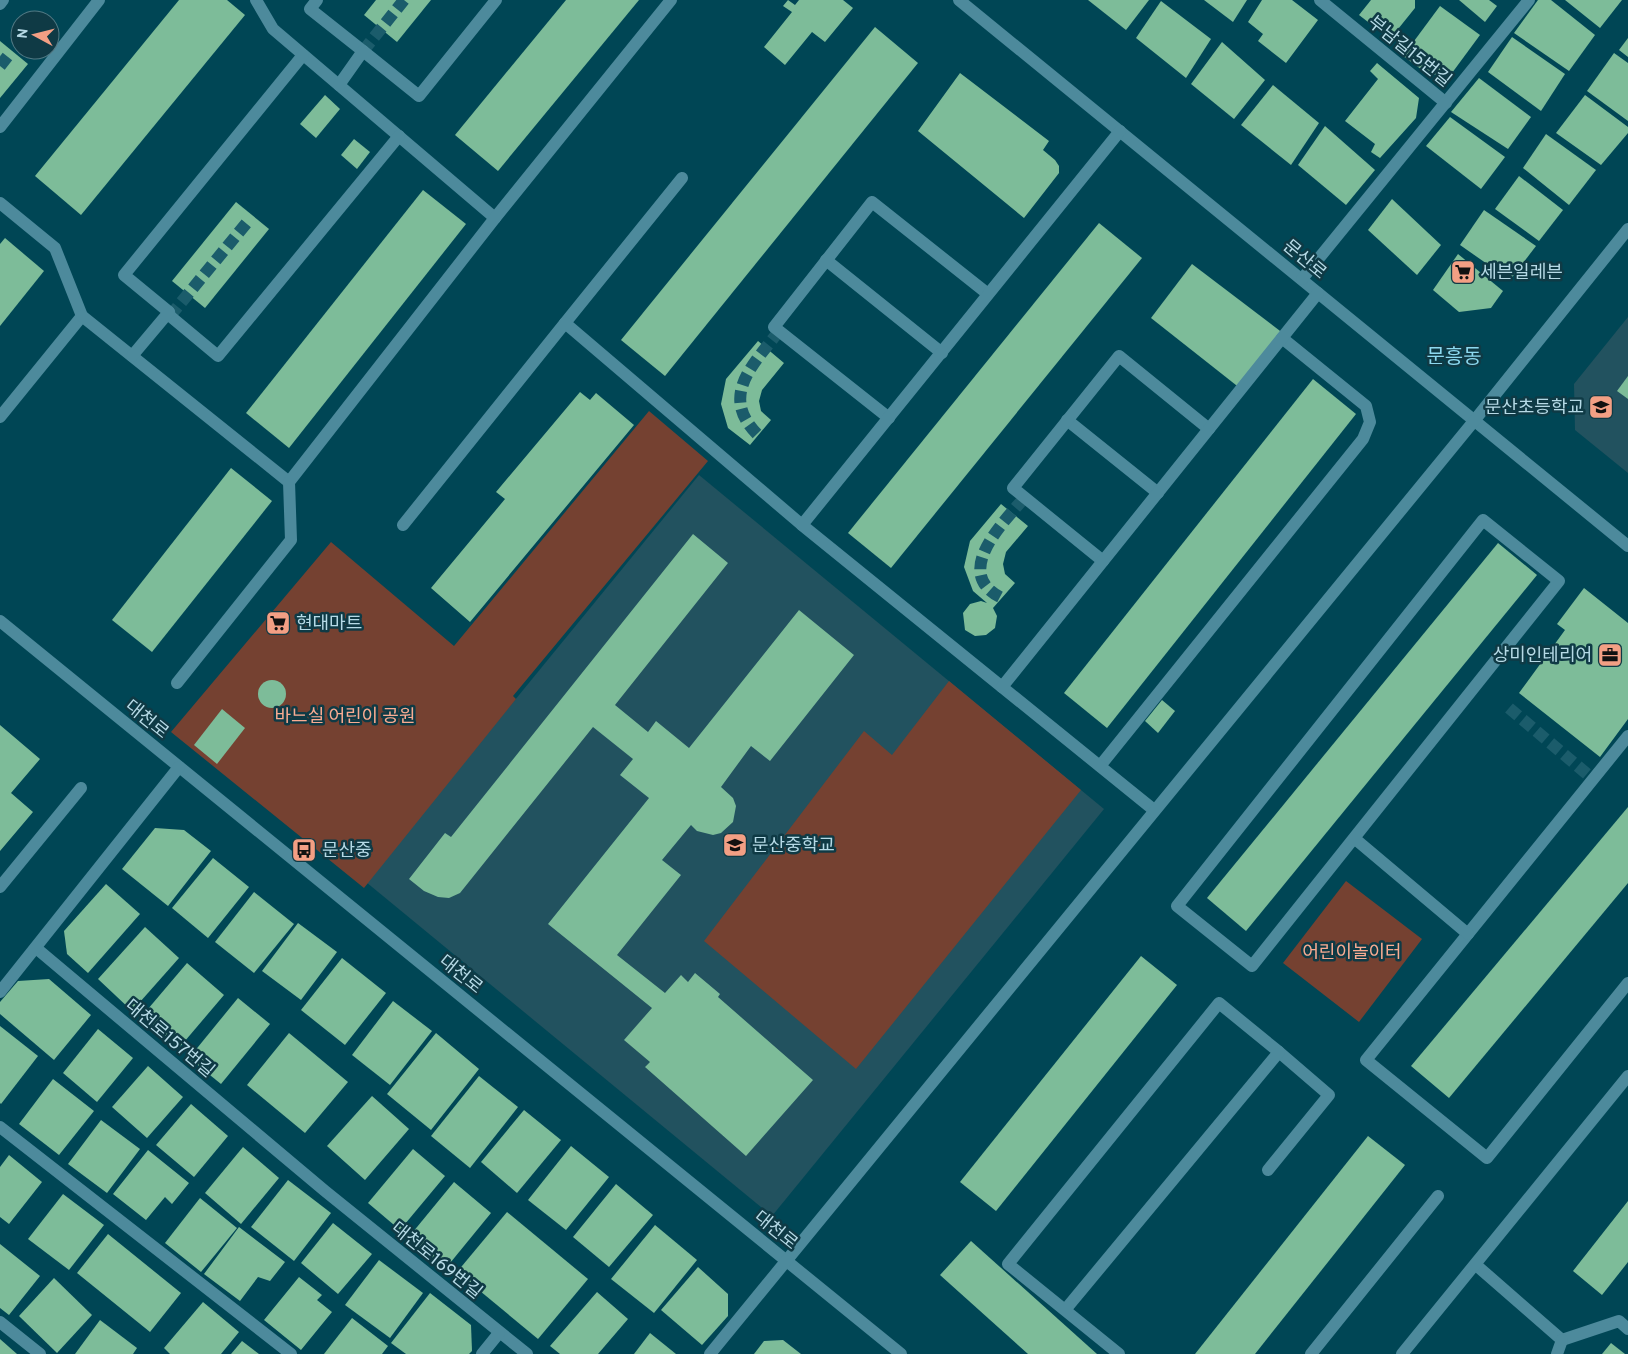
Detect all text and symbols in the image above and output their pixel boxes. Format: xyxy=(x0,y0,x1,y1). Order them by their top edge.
north arrow xyxy=(10,10,60,60)
street label: 부남길15번길 xyxy=(1363,12,1455,93)
text: N xyxy=(15,28,33,40)
street label: 문산로 xyxy=(1278,235,1330,285)
supermarket icon: 세븐일레븐 xyxy=(1450,259,1476,285)
place label: 세븐일레븐 xyxy=(1480,262,1563,285)
district label: 문흥동 xyxy=(1426,345,1482,371)
school or university icon: 문산초등학교 xyxy=(1588,394,1614,420)
place label: 문산초등학교 xyxy=(1485,397,1584,420)
supermarket icon: 현대마트 xyxy=(265,610,291,636)
place label: 현대마트 xyxy=(296,613,362,636)
office icon: 상미인테리어 xyxy=(1597,642,1623,668)
place label: 상미인테리어 xyxy=(1493,645,1592,668)
street label: 대천로 xyxy=(120,696,173,745)
park label: 바느실 어린이 공원 xyxy=(275,706,415,729)
school or university icon: 문산중학교 xyxy=(722,832,748,858)
place label: 문산중학교 xyxy=(752,835,835,858)
bus stop icon: 문산중 xyxy=(291,837,317,863)
place label: 문산중 xyxy=(322,840,372,863)
park label: 어린이놀이터 xyxy=(1302,942,1402,965)
street label: 대천로 xyxy=(434,951,487,1000)
street label: 대천로157번길 xyxy=(120,995,219,1083)
street label: 대천로 xyxy=(749,1207,802,1256)
street label: 대천로169번길 xyxy=(386,1217,486,1305)

